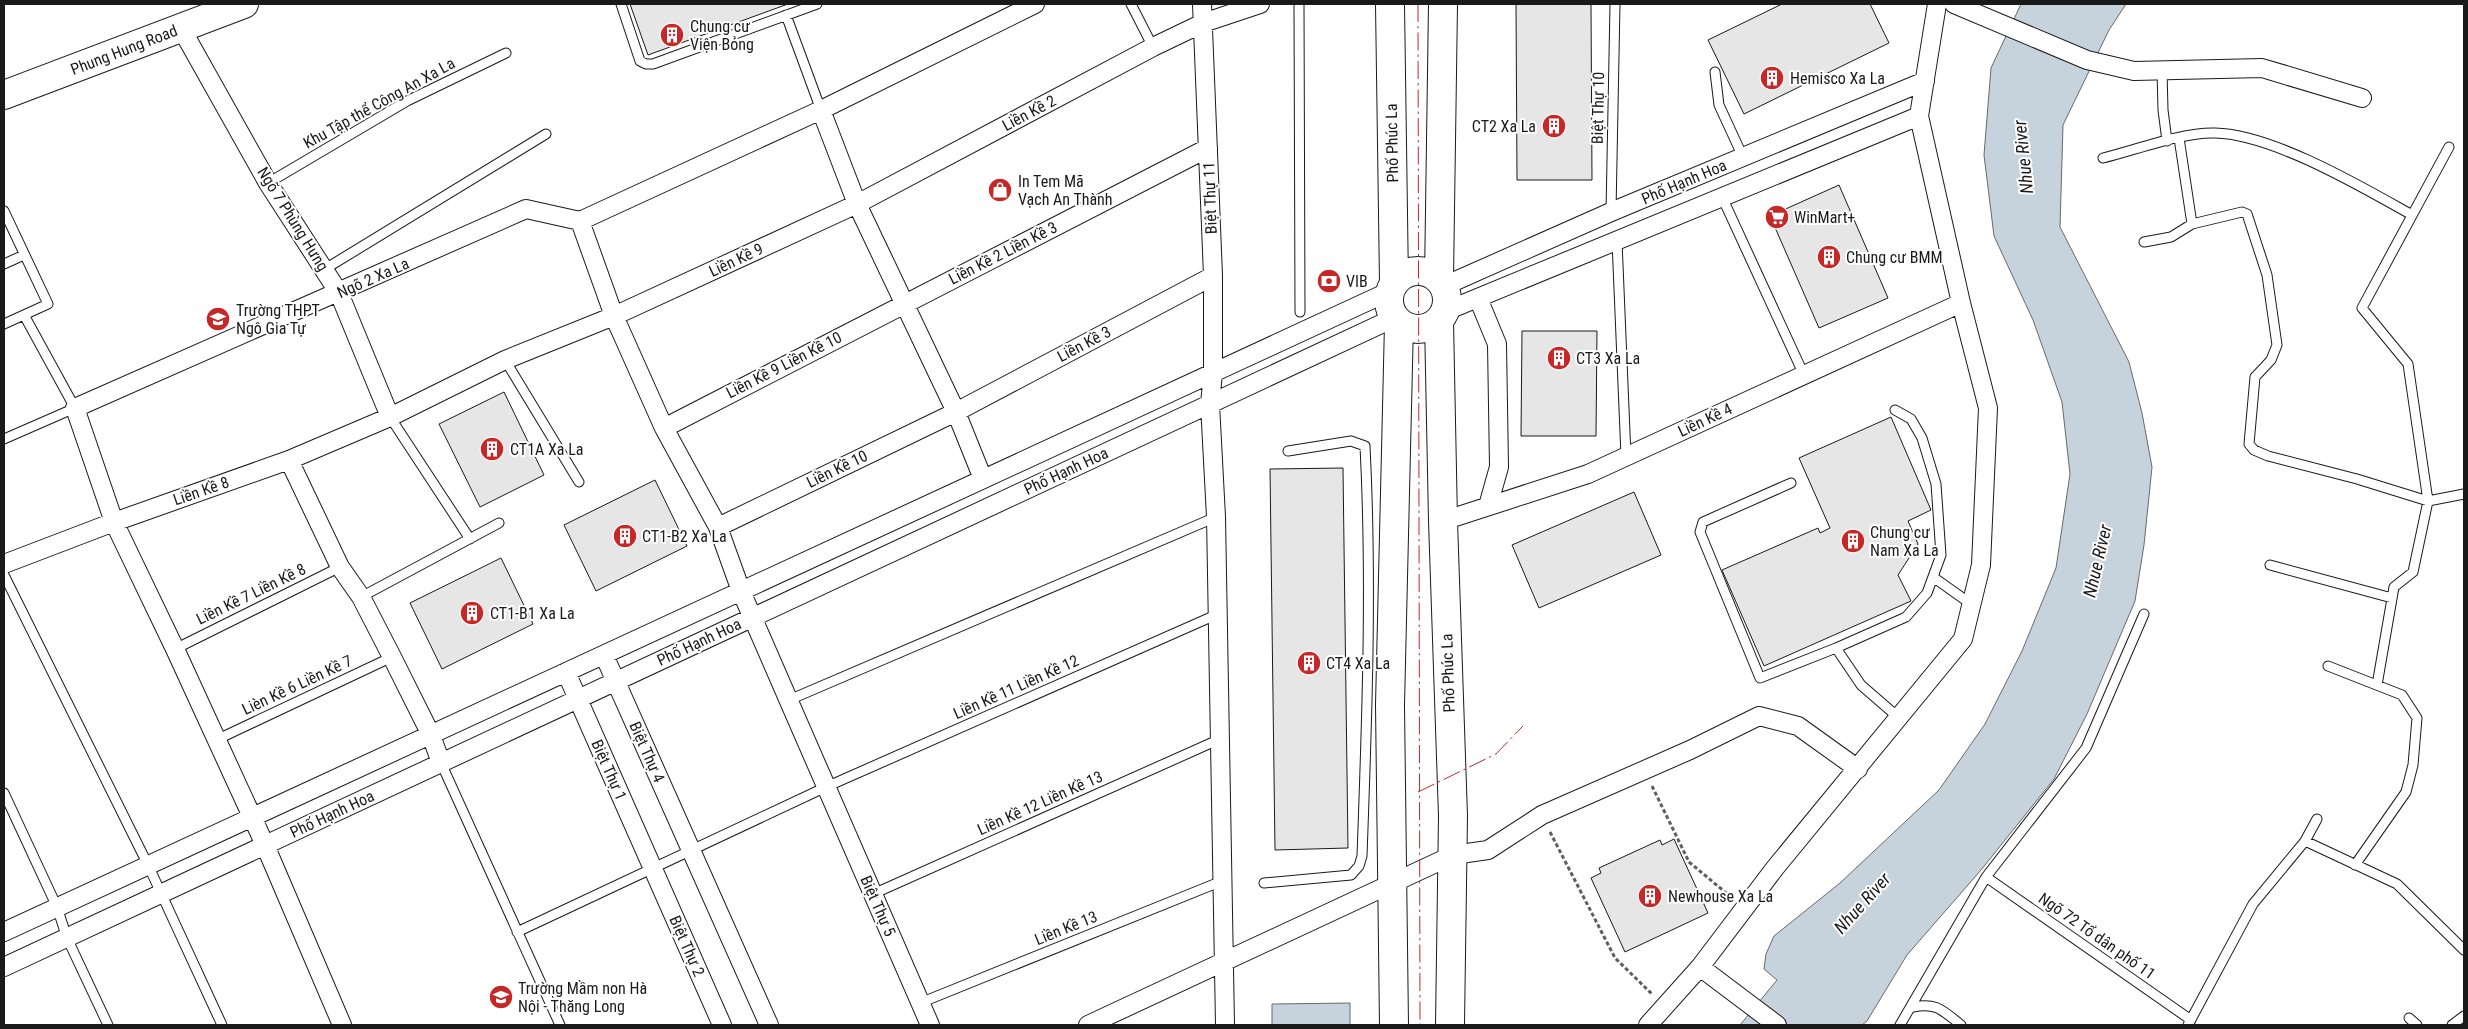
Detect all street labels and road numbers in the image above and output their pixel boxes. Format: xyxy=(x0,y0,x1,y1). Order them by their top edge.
street label: Phung Hung Road xyxy=(68,21,180,79)
street label: Khu Tập thể Công An Xa La xyxy=(300,53,458,153)
street label: Biệt Thự 10 xyxy=(1588,72,1608,144)
street label: Liền Kề 2 xyxy=(999,91,1059,135)
street label: Phố Phúc La xyxy=(1382,103,1402,183)
street label: Phố Hạnh Hoa xyxy=(1639,156,1729,208)
street label: Biệt Thự 11 xyxy=(1199,162,1221,234)
street label: Ngõ 7 Phùng Hưng xyxy=(253,163,333,275)
street label: Liền Kề 2 Liền Kề 3 xyxy=(946,217,1060,289)
street label: Liền Kề 9 xyxy=(706,239,766,281)
street label: Ngõ 2 Xa La xyxy=(334,254,412,302)
street label: Liền Kề 3 xyxy=(1054,322,1114,366)
street label: Liền Kề 9 Liền Kề 10 xyxy=(723,328,845,402)
street label: Liền Kề 4 xyxy=(1675,399,1735,441)
street label: Phố Hạnh Hoa xyxy=(1021,443,1111,499)
street label: Liền Kề 10 xyxy=(803,446,871,492)
street label: Liền Kề 8 xyxy=(171,473,231,509)
street label: Liền Kề 7 Liền Kề 8 xyxy=(193,559,309,629)
street label: Phố Hạnh Hoa xyxy=(654,614,744,670)
street label: Phố Phúc La xyxy=(1437,633,1459,713)
street label: Lièn Kề 6 Liền Kề 7 xyxy=(239,651,355,719)
street label: Liền Kề 11 Liền Kề 12 xyxy=(950,651,1082,723)
street label: Biệt Thự 4 xyxy=(625,719,669,785)
street label: Biệt Thự 1 xyxy=(587,737,631,803)
street label: Liền Kề 12 Liền Kề 13 xyxy=(974,767,1106,839)
street label: Phố Hạnh Hoa xyxy=(287,786,377,842)
street label: Biệt Thự 5 xyxy=(856,873,900,939)
street label: Ngõ 72 Tổ dân phố 11 xyxy=(2035,889,2159,983)
street label: Liền Kề 13 xyxy=(1032,907,1100,949)
street label: Biệt Thự 2 xyxy=(665,913,709,979)

